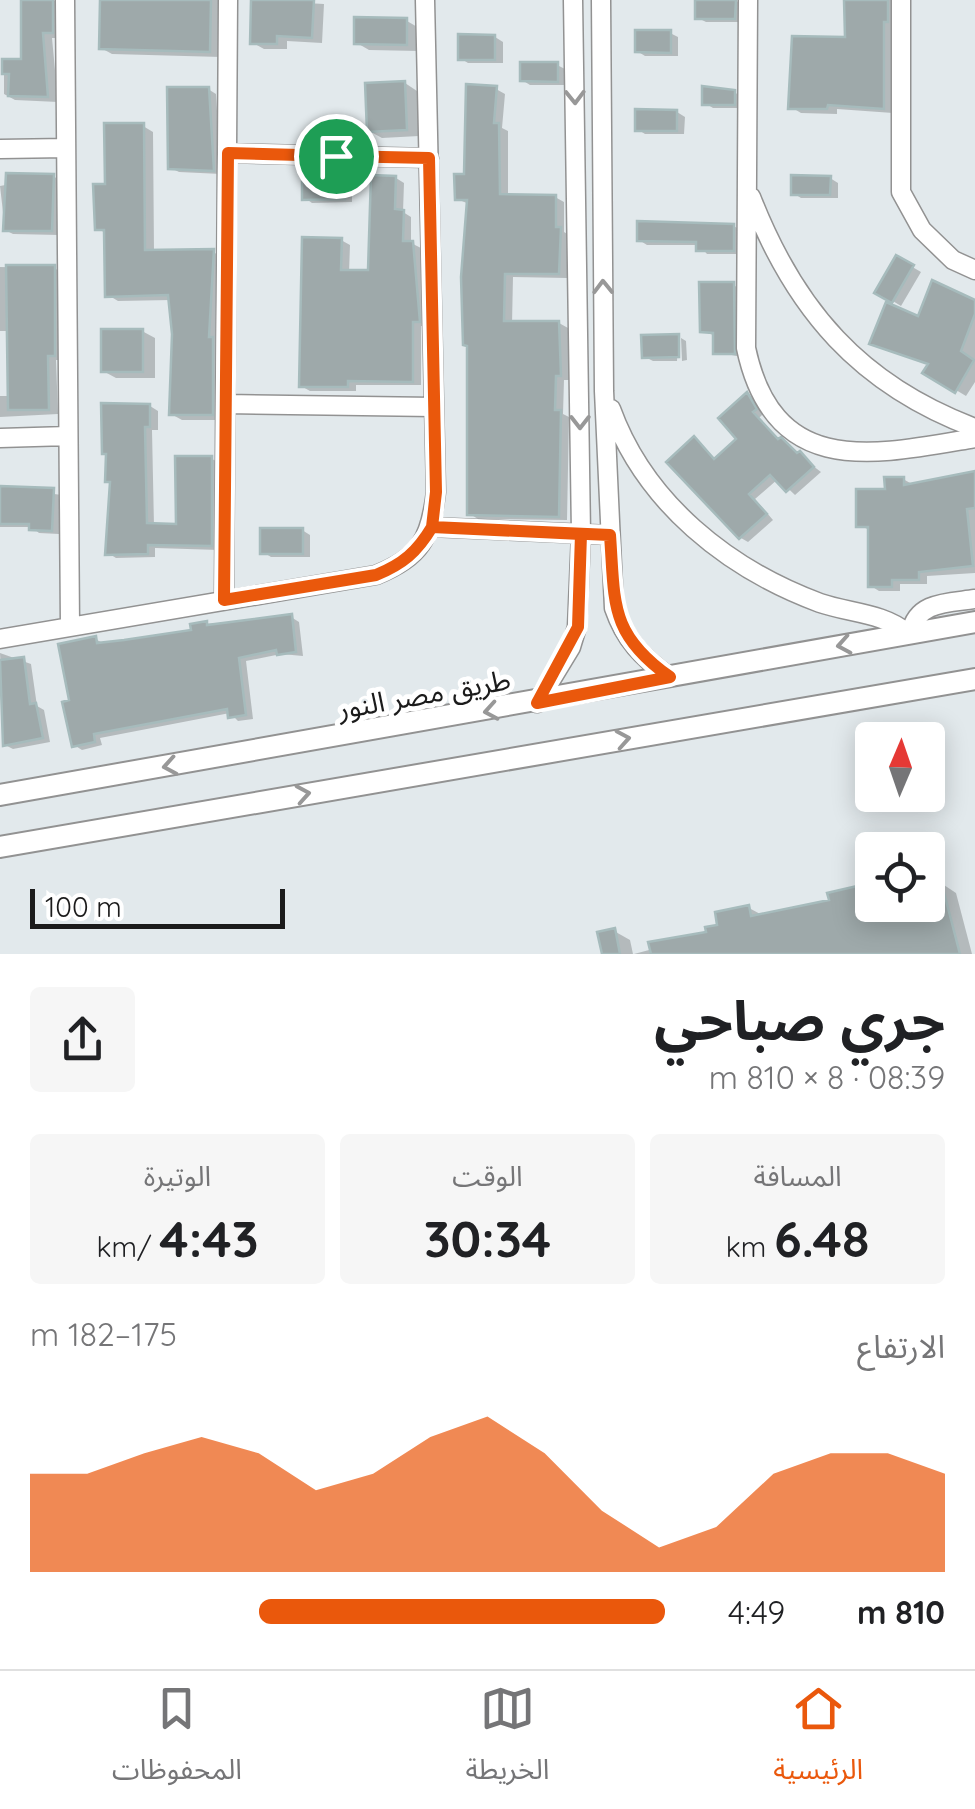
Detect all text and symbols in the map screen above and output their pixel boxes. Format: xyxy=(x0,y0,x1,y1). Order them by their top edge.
one-way arrow xyxy=(564,90,586,106)
pin xyxy=(294,114,379,199)
icon: arrive xyxy=(309,129,364,184)
one-way arrow xyxy=(592,278,614,294)
one-way arrow xyxy=(569,416,591,431)
one-way arrow xyxy=(836,634,853,655)
street label: طريق مصر النور xyxy=(334,661,513,727)
one-way arrow xyxy=(482,700,499,721)
north arrow xyxy=(855,722,945,812)
map controls xyxy=(855,722,945,922)
one-way arrow xyxy=(615,729,631,750)
one-way arrow xyxy=(162,755,178,776)
one-way arrow xyxy=(295,784,311,805)
button: locate xyxy=(855,832,945,922)
scale bar xyxy=(30,884,285,928)
text: 100 m xyxy=(45,889,122,924)
text: جري صباحي xyxy=(654,985,945,1054)
button: share xyxy=(30,987,135,1092)
text: 08:39 · 8 × 810 m xyxy=(709,1057,945,1097)
text: الوتيرة xyxy=(144,1158,211,1193)
text: الوقت xyxy=(452,1158,523,1193)
text: المسافة xyxy=(753,1158,842,1193)
text: 4:43 xyxy=(159,1207,259,1270)
text: 30:34 xyxy=(424,1207,551,1270)
text: 6.48 xyxy=(774,1207,869,1270)
text: /km xyxy=(96,1229,159,1264)
text: km xyxy=(726,1229,774,1264)
text: 175–182 m xyxy=(30,1314,177,1354)
text: الارتفاع xyxy=(857,1326,945,1366)
text: 4:49 xyxy=(728,1592,785,1632)
text: 810 m xyxy=(857,1592,945,1632)
tab: المحفوظات xyxy=(112,1681,242,1800)
tab: الخريطة xyxy=(466,1681,549,1800)
tab: الرئيسية xyxy=(773,1681,863,1800)

